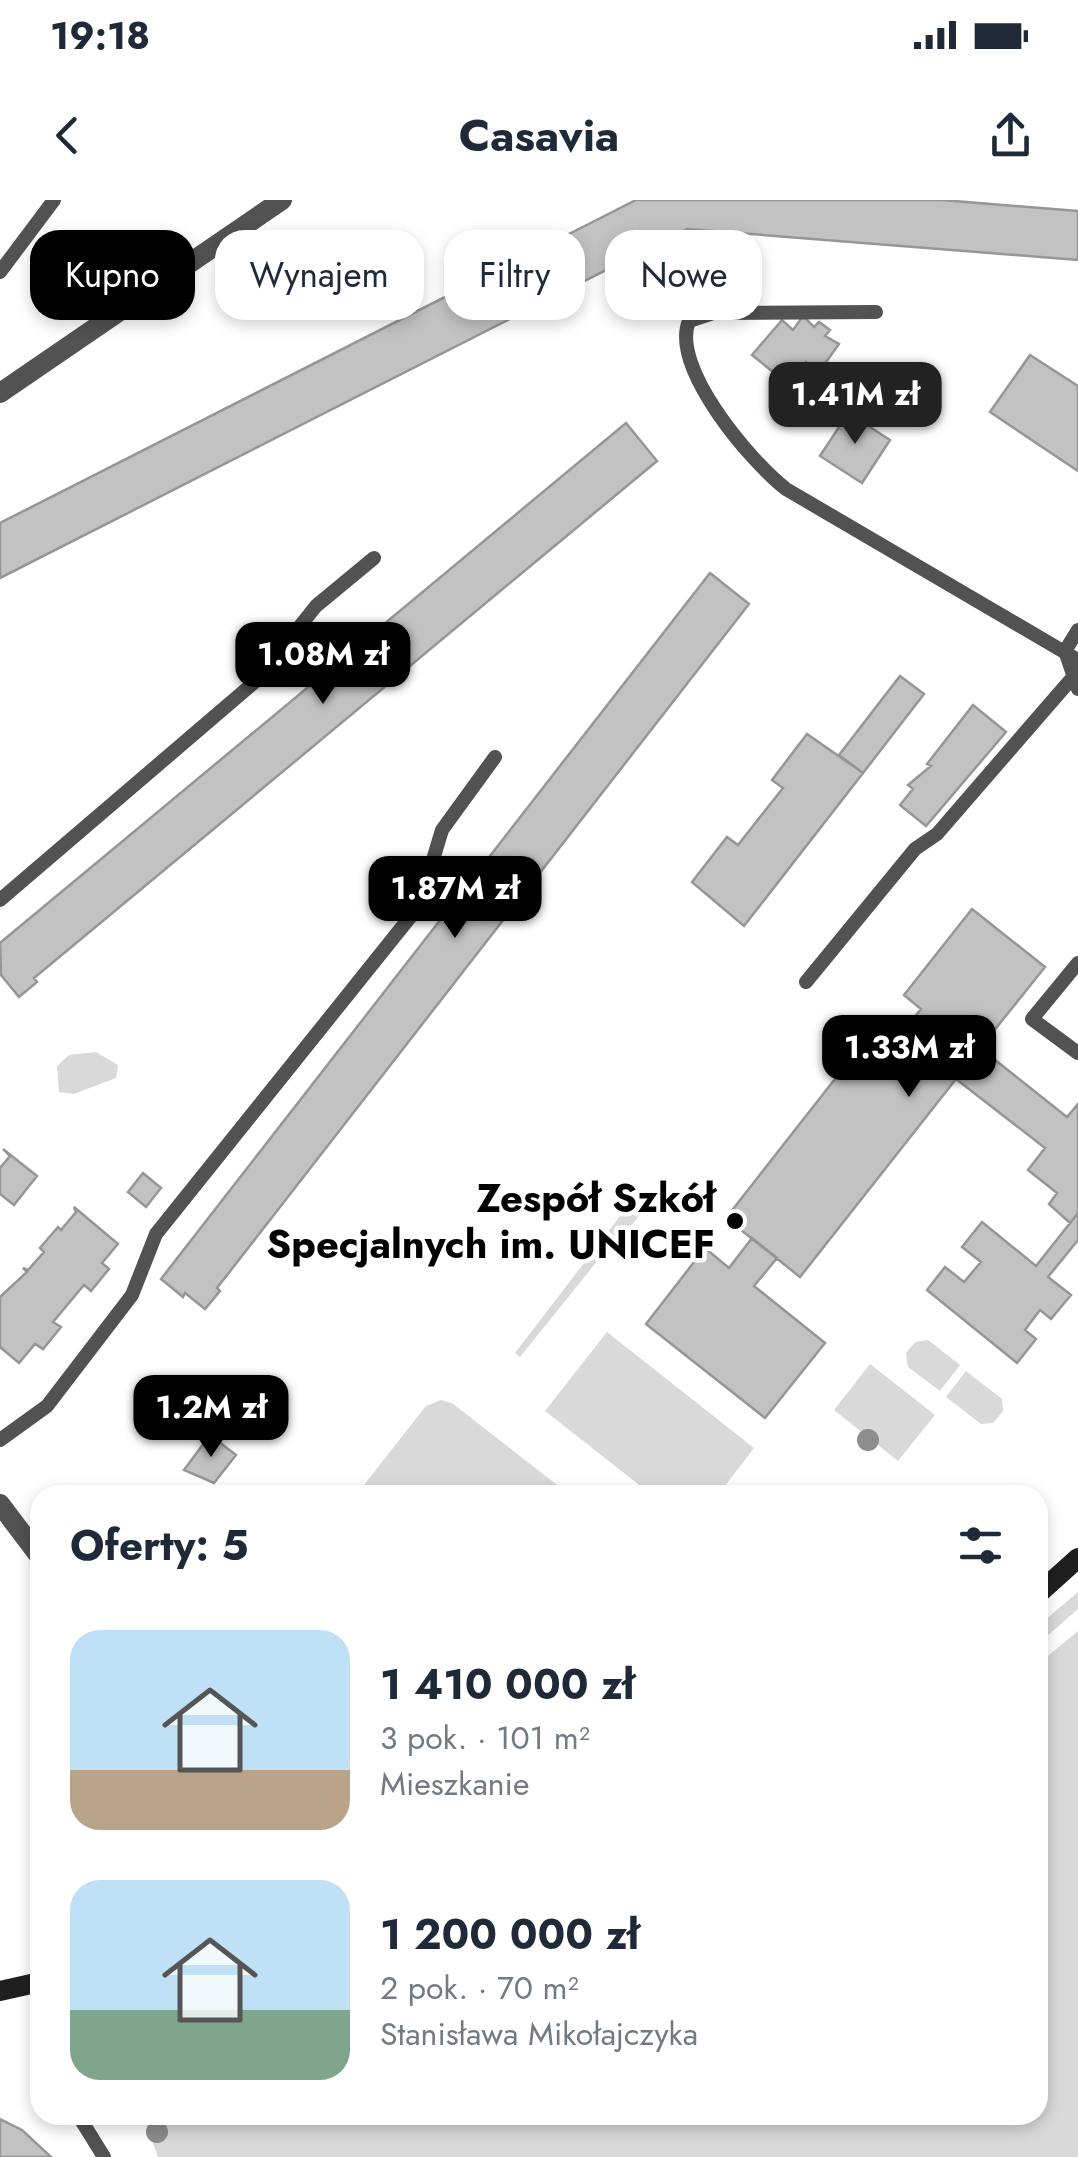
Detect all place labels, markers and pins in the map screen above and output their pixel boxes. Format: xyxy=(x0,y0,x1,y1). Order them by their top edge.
pin: 1.41M zł xyxy=(752,362,958,447)
pin: 1.08M zł xyxy=(220,622,426,707)
pin: 1.87M zł xyxy=(352,856,558,941)
pin: 1.33M zł xyxy=(806,1015,1012,1100)
place label: Zespół Szkół Specjalnych im. UNICEF xyxy=(266,1169,717,1273)
marker: Zespół Szkół Specjalnych im. UNICEF xyxy=(724,1210,746,1232)
pin: 1.2M zł xyxy=(119,1375,303,1460)

